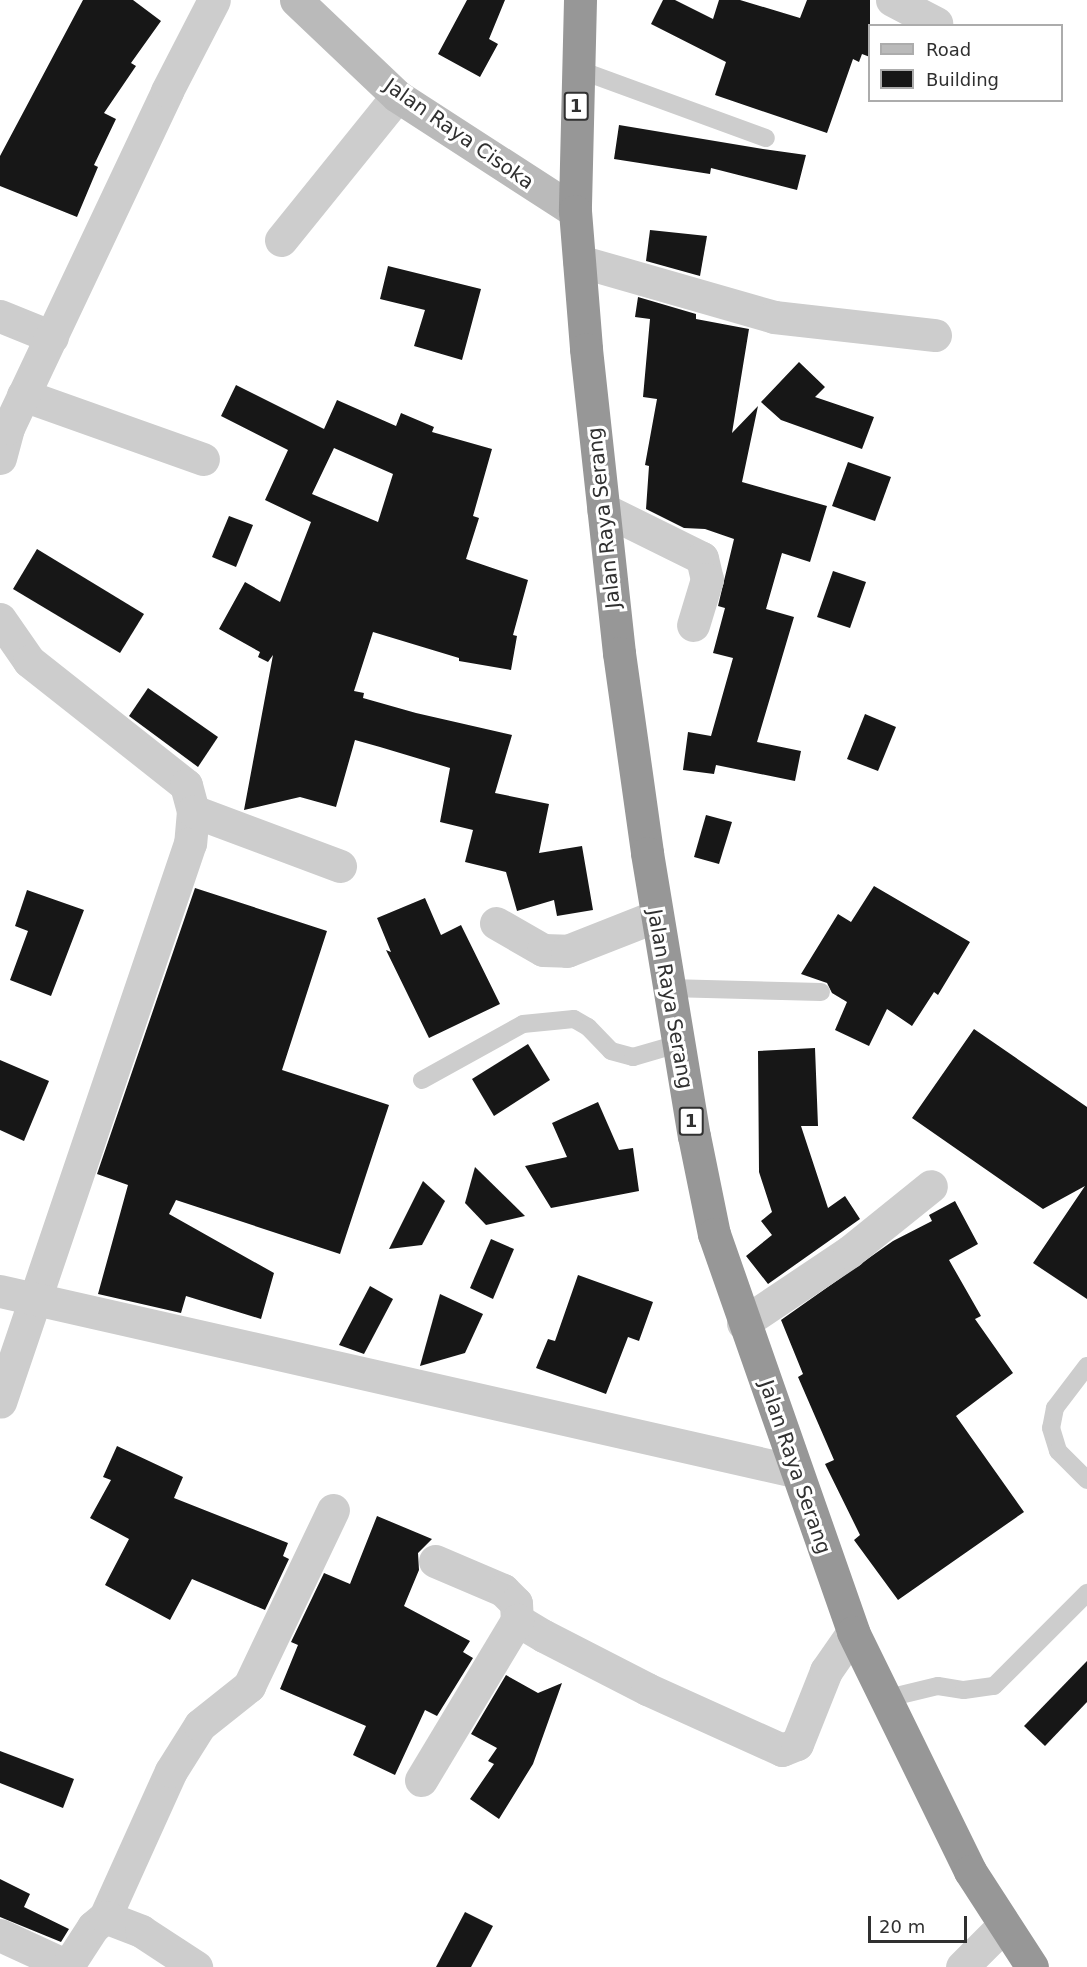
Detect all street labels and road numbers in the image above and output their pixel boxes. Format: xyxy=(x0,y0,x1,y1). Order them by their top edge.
street label: Jalan Raya Cisoka xyxy=(380,73,538,195)
road number: 1 xyxy=(562,91,590,121)
street label: Jalan Raya Serang xyxy=(583,426,625,610)
street label: Jalan Raya Serang xyxy=(642,907,698,1091)
road number: 1 xyxy=(678,1106,704,1136)
street label: Jalan Raya Serang xyxy=(754,1377,836,1557)

